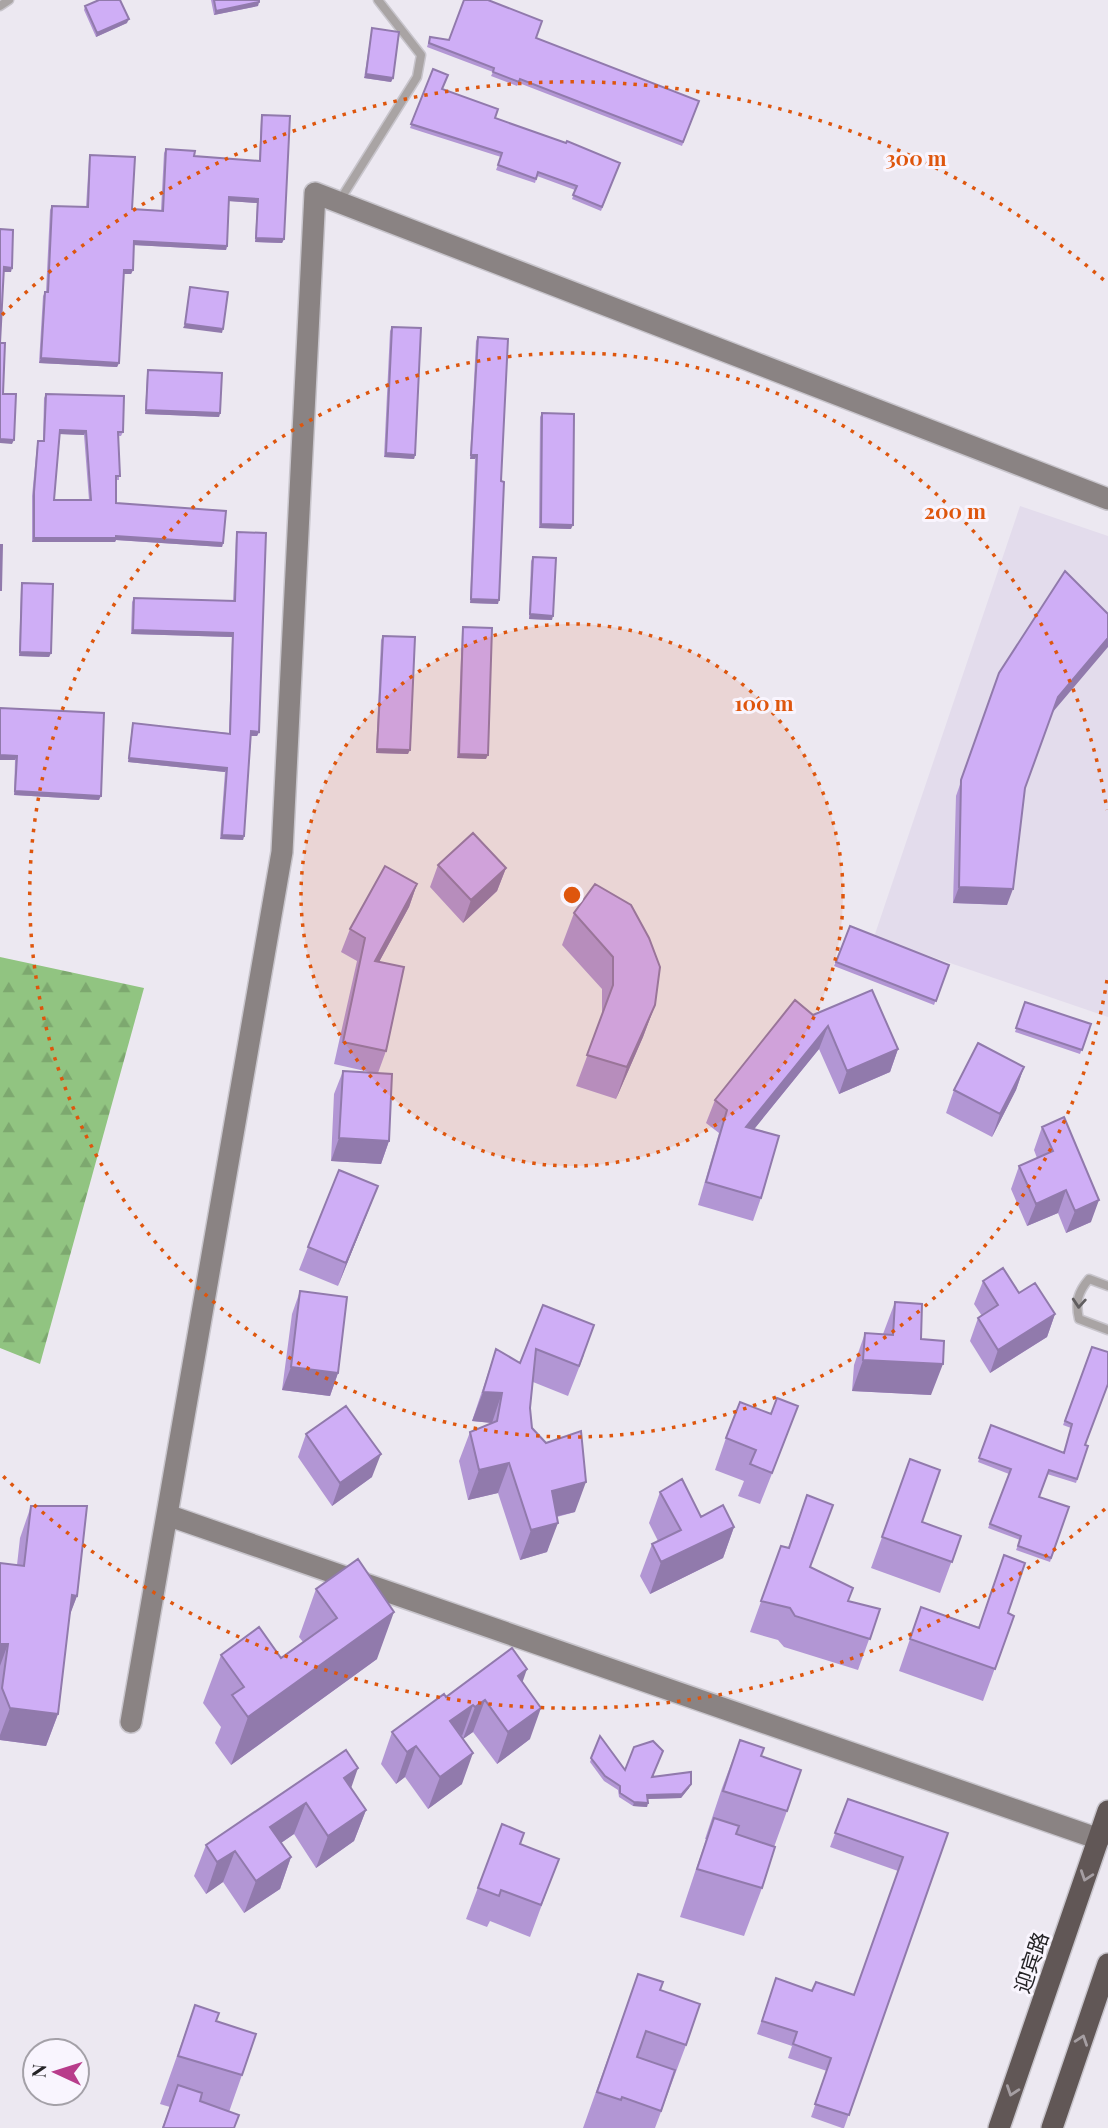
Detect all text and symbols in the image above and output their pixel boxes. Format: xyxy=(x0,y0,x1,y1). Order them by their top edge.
text: 300 m xyxy=(885,143,947,171)
text: 200 m xyxy=(924,496,986,524)
text: 100 m xyxy=(734,688,794,716)
centre of rings xyxy=(560,883,584,907)
one-way arrow xyxy=(1071,1298,1086,1309)
one-way arrow xyxy=(1080,1869,1094,1882)
street label: 迎宾路 xyxy=(1007,1928,1053,1996)
one-way arrow xyxy=(1074,2035,1088,2047)
north arrow xyxy=(21,2037,91,2107)
text: N xyxy=(25,2063,52,2078)
one-way arrow xyxy=(1006,2085,1020,2097)

